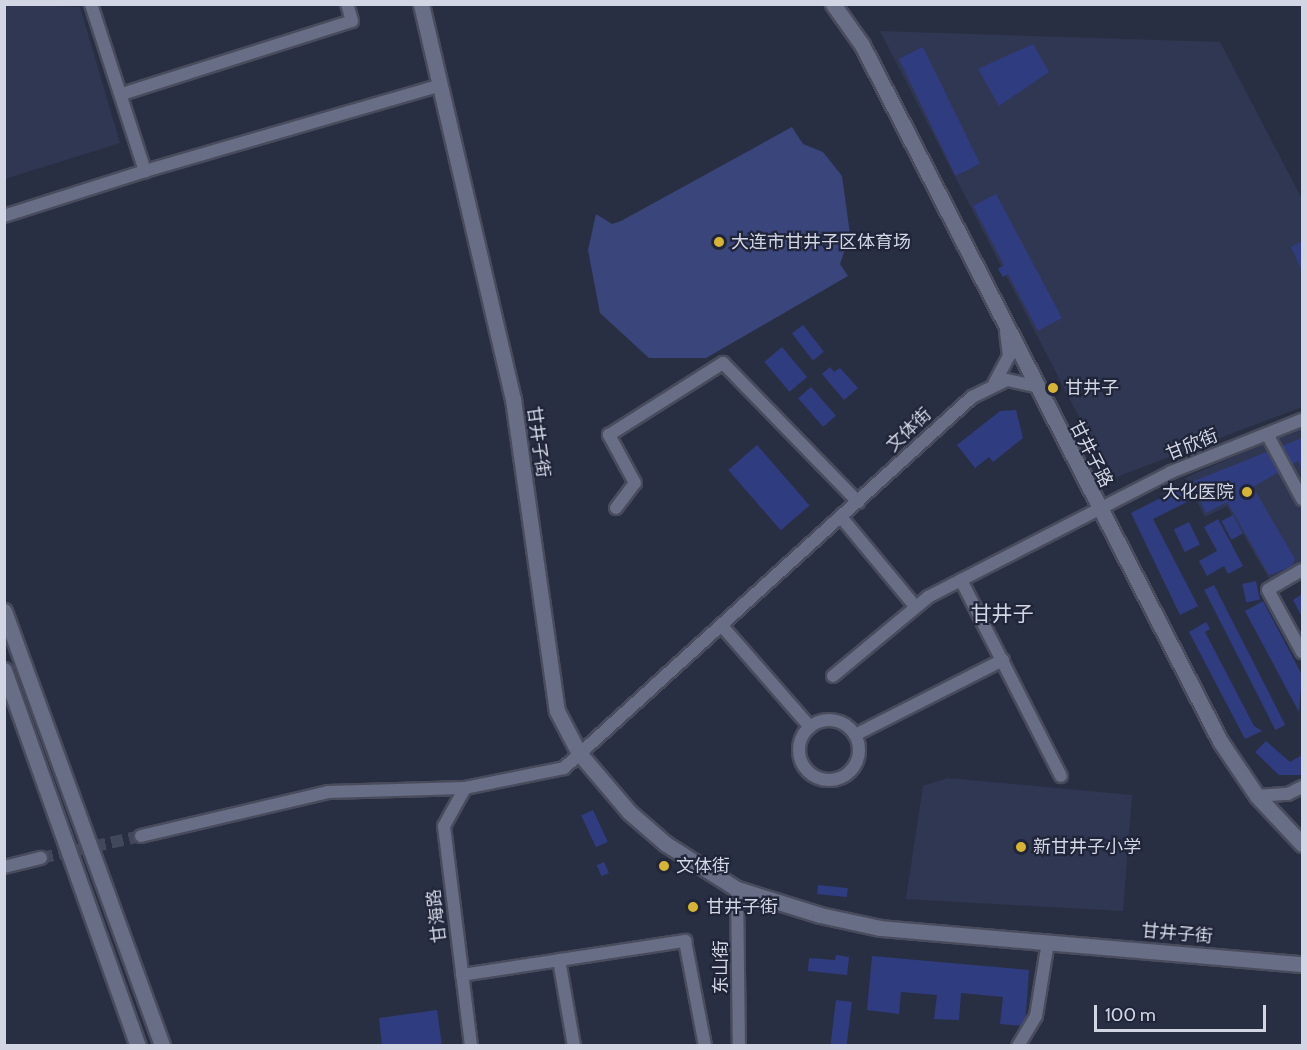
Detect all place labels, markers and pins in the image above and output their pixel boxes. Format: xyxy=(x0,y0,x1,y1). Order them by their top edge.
place label: 大连市甘井子区体育场 xyxy=(731,231,911,253)
marker: 大连市甘井子区体育场 xyxy=(712,235,726,249)
place label: 甘井子 xyxy=(1065,377,1119,399)
marker: 甘井子 xyxy=(1046,381,1060,395)
place label: 大化医院 xyxy=(1162,481,1234,503)
marker: 大化医院 xyxy=(1238,483,1256,501)
place label: 新甘井子小学 xyxy=(1033,836,1141,858)
marker: 新甘井子小学 xyxy=(1014,840,1028,854)
place label: 文体街 xyxy=(676,855,730,877)
marker: 文体街 xyxy=(657,859,671,873)
place label: 甘井子街 xyxy=(706,896,778,918)
marker: 甘井子街 xyxy=(684,898,702,916)

